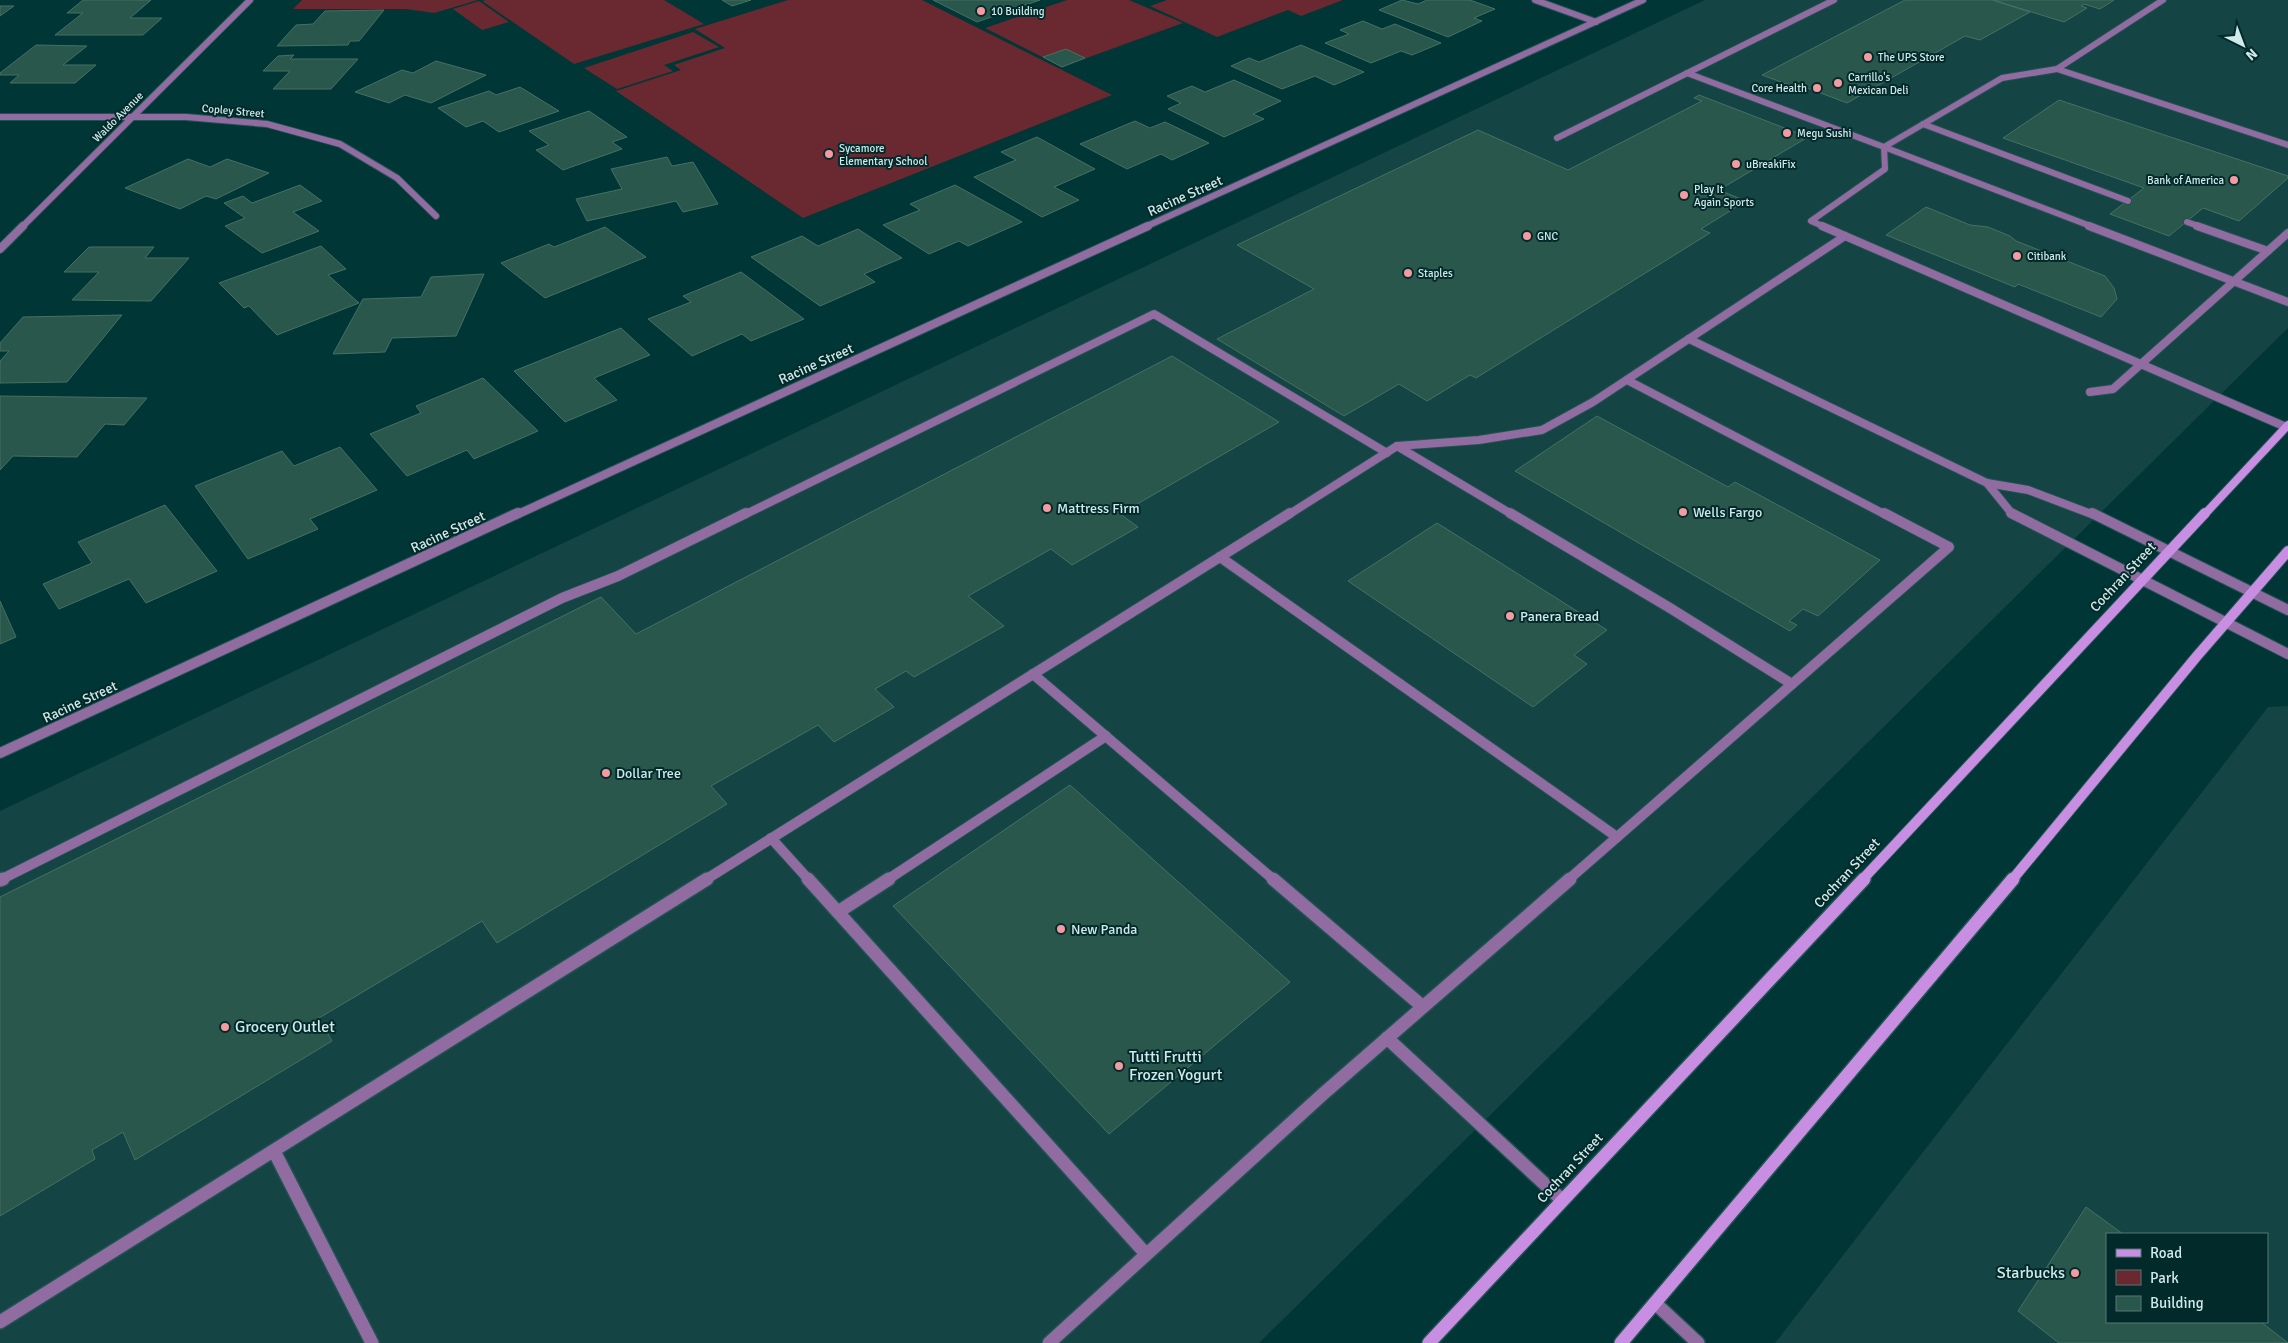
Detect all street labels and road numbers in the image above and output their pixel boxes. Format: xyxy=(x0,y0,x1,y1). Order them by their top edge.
street label: Waldo Avenue xyxy=(90,89,146,145)
street label: Copley Street xyxy=(201,102,265,120)
street label: Racine Street xyxy=(1145,172,1225,220)
street label: Racine Street xyxy=(776,340,856,388)
street label: Racine Street xyxy=(408,507,488,557)
street label: Cochran Street xyxy=(2086,539,2160,615)
street label: Racine Street xyxy=(40,677,120,727)
street label: Cochran Street xyxy=(1810,835,1884,911)
street label: Cochran Street xyxy=(1533,1130,1607,1206)

